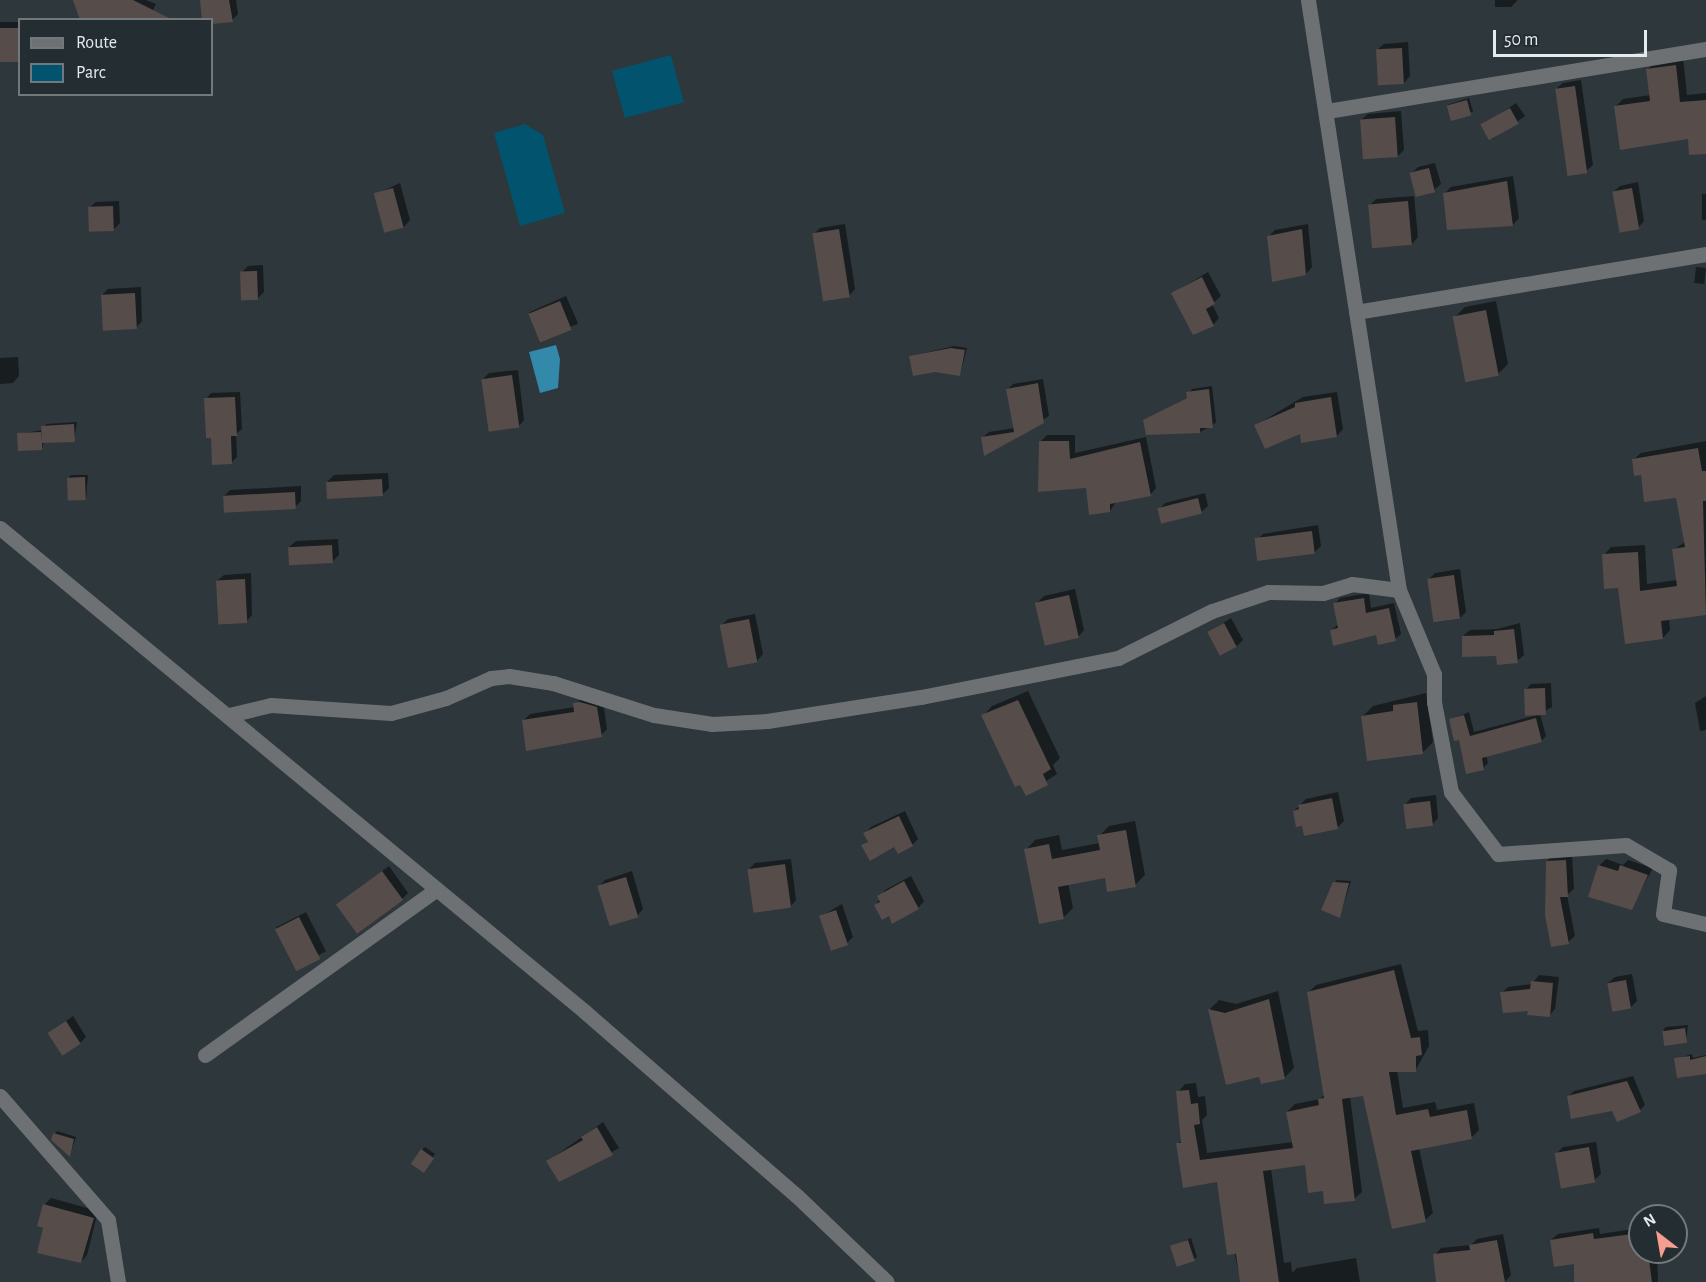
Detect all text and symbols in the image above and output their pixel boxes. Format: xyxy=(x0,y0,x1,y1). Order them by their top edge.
legend xyxy=(18,18,213,96)
scale bar xyxy=(1496,18,1650,56)
text: 50 m xyxy=(1504,31,1538,49)
text: Route xyxy=(76,34,117,52)
text: Parc xyxy=(76,64,106,82)
north arrow xyxy=(1628,1204,1688,1264)
text: N xyxy=(1641,1211,1659,1230)

